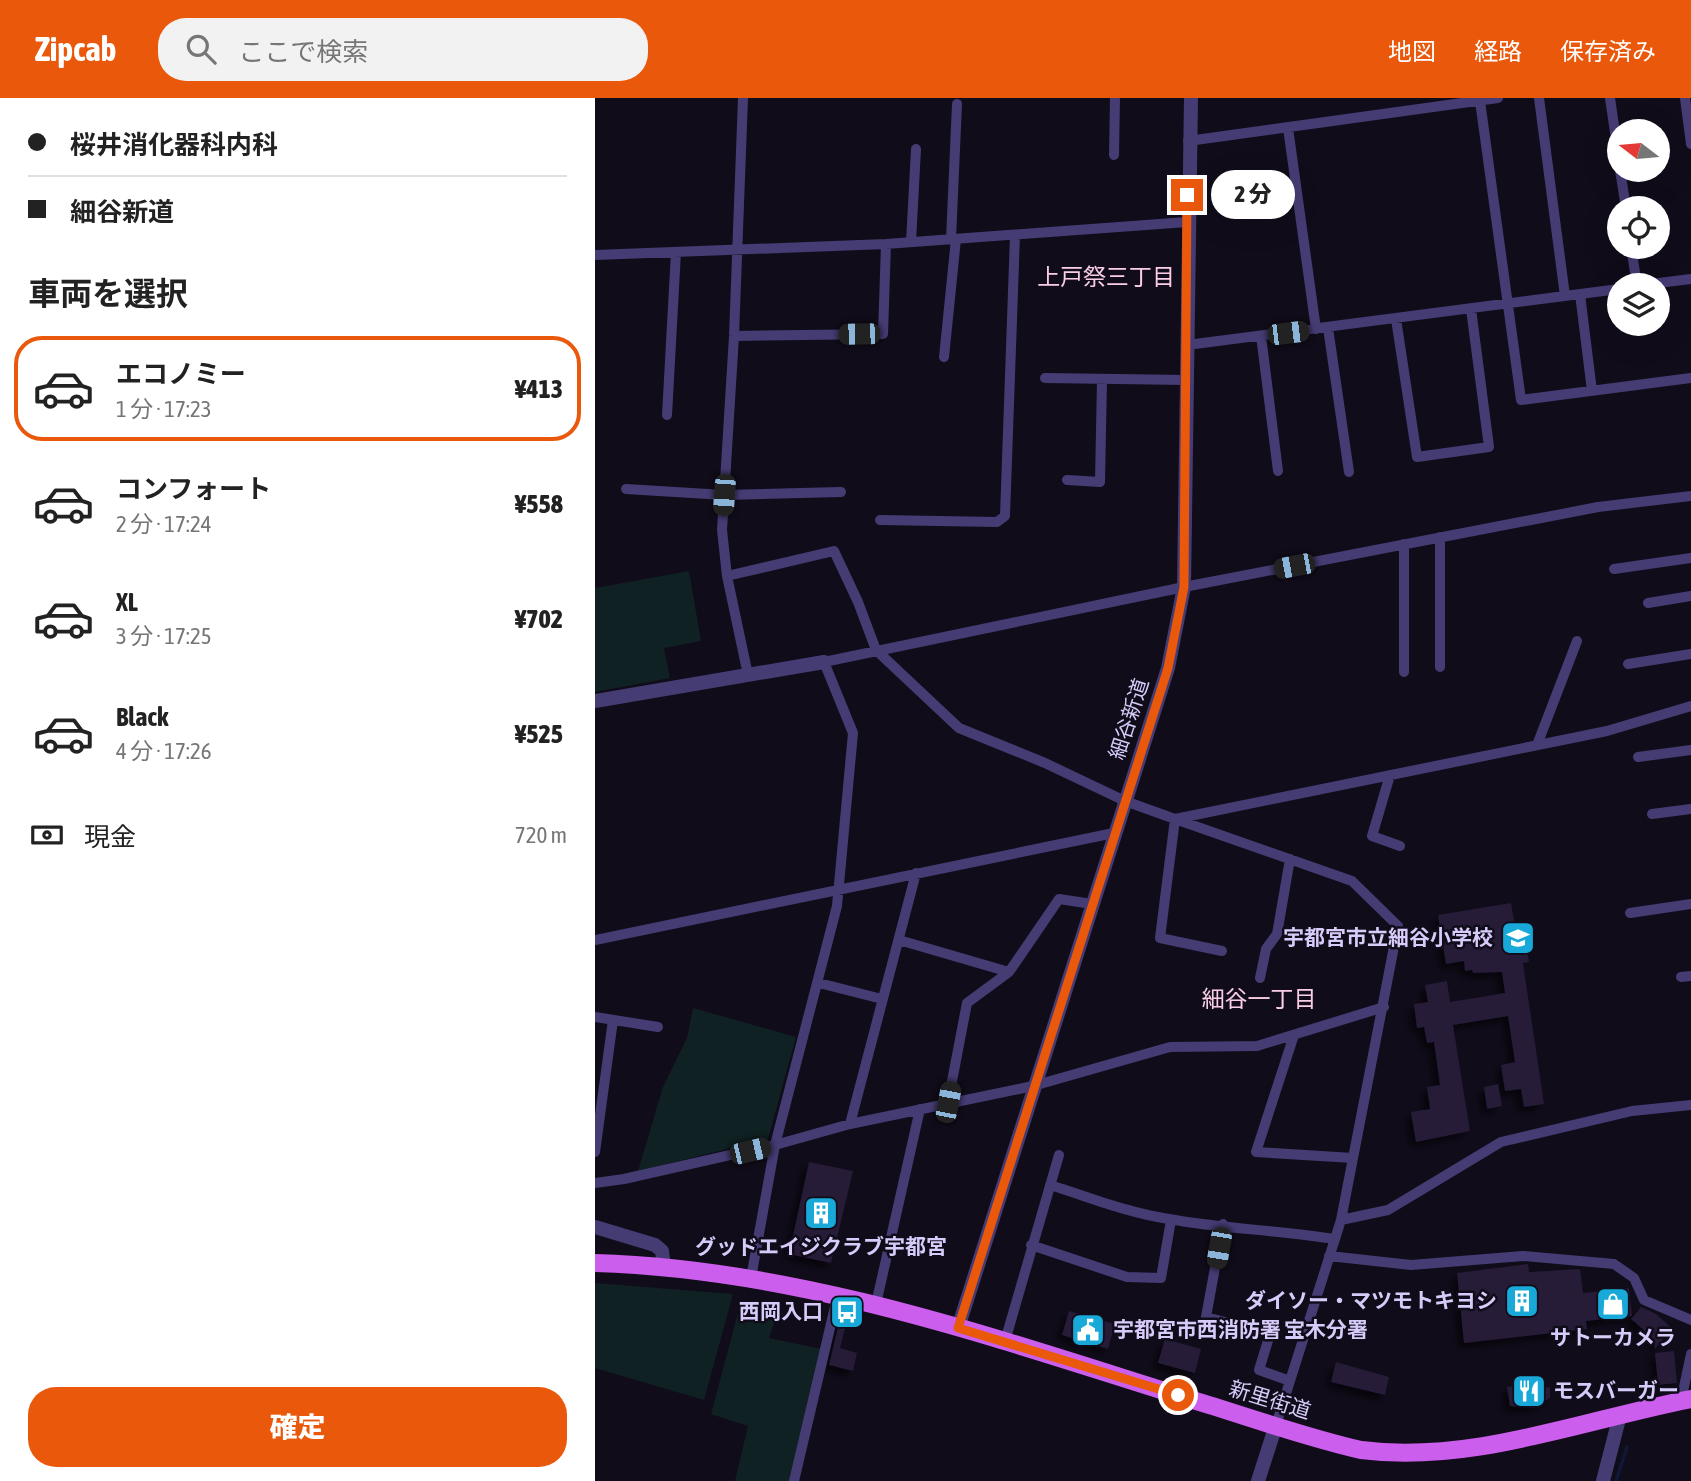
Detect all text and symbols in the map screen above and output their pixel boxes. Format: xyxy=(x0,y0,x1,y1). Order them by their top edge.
search box xyxy=(158,18,648,81)
text: Zipcab xyxy=(35,30,116,68)
icon: search xyxy=(182,30,220,68)
text: ここで検索 xyxy=(238,37,368,67)
text: 地図 xyxy=(1388,38,1436,65)
text: 経路 xyxy=(1474,38,1522,65)
text: 保存済み xyxy=(1560,38,1656,65)
north arrow xyxy=(1607,119,1669,182)
map controls xyxy=(1607,119,1670,336)
text: 桜井消化器科内科 xyxy=(70,130,278,160)
callout: 2 分 xyxy=(1211,170,1295,220)
route end xyxy=(1171,179,1203,211)
text: 2 分 xyxy=(1235,181,1271,207)
button: locate xyxy=(1607,196,1670,259)
text: 細谷新道 xyxy=(70,197,174,227)
district label: 上戸祭三丁目 xyxy=(1037,264,1175,290)
button: layers xyxy=(1607,273,1670,336)
text: 車両を選択 xyxy=(28,275,188,312)
car xyxy=(1266,320,1311,346)
car xyxy=(838,323,881,345)
icon: car xyxy=(32,357,95,420)
text: エコノミー xyxy=(116,359,246,389)
text: ¥413 xyxy=(515,374,563,404)
text: 1 分 · 17:23 xyxy=(116,396,212,422)
icon: car xyxy=(32,472,95,535)
car xyxy=(713,473,736,517)
text: コンフォート xyxy=(116,474,271,504)
text: ¥558 xyxy=(515,489,563,519)
text: 2 分 · 17:24 xyxy=(116,511,212,537)
car xyxy=(1272,552,1317,580)
icon: car xyxy=(32,587,95,650)
text: XL xyxy=(116,587,138,617)
text: ¥702 xyxy=(515,604,563,634)
text: 3 分 · 17:25 xyxy=(116,623,212,649)
street label: 細谷新道 xyxy=(1104,675,1152,762)
icon: car xyxy=(32,702,95,765)
text: Black xyxy=(116,702,168,732)
text: ¥525 xyxy=(515,719,563,749)
text: 4 分 · 17:26 xyxy=(116,738,212,764)
icon: cash xyxy=(28,816,66,854)
text: 現金 xyxy=(84,822,136,852)
text: 720 m xyxy=(515,822,567,848)
school or university icon: 宇都宮市立細谷小学校 xyxy=(1499,919,1537,957)
place label: 宇都宮市立細谷小学校 xyxy=(1283,925,1493,949)
district label: 細谷一丁目 xyxy=(1202,986,1317,1012)
car xyxy=(934,1079,963,1125)
car xyxy=(728,1136,773,1166)
building icon: グッドエイジクラブ宇都宮 xyxy=(802,1194,840,1232)
car xyxy=(1206,1225,1233,1271)
place label: グッドエイジクラブ宇都宮 xyxy=(695,1234,947,1258)
building icon: ダイソー・マツモトキヨシ xyxy=(1503,1282,1541,1320)
shop icon: サトーカメラ xyxy=(1594,1285,1632,1323)
place label: ダイソー・マツモトキヨシ xyxy=(1245,1288,1497,1312)
bus stop icon: 西岡入口 xyxy=(828,1293,866,1331)
place label: 西岡入口 xyxy=(739,1299,823,1323)
public building icon: 宇都宮市西消防署 宝木分署 xyxy=(1069,1311,1107,1349)
place label: 宇都宮市西消防署 宝木分署 xyxy=(1113,1317,1368,1341)
place label: サトーカメラ xyxy=(1550,1325,1676,1349)
restaurant icon: モスバーガー xyxy=(1510,1372,1548,1410)
street label: 新里街道 xyxy=(1227,1375,1314,1423)
place label: モスバーガー xyxy=(1553,1378,1679,1402)
route start xyxy=(1162,1379,1194,1411)
button: 確定 xyxy=(28,1387,567,1467)

